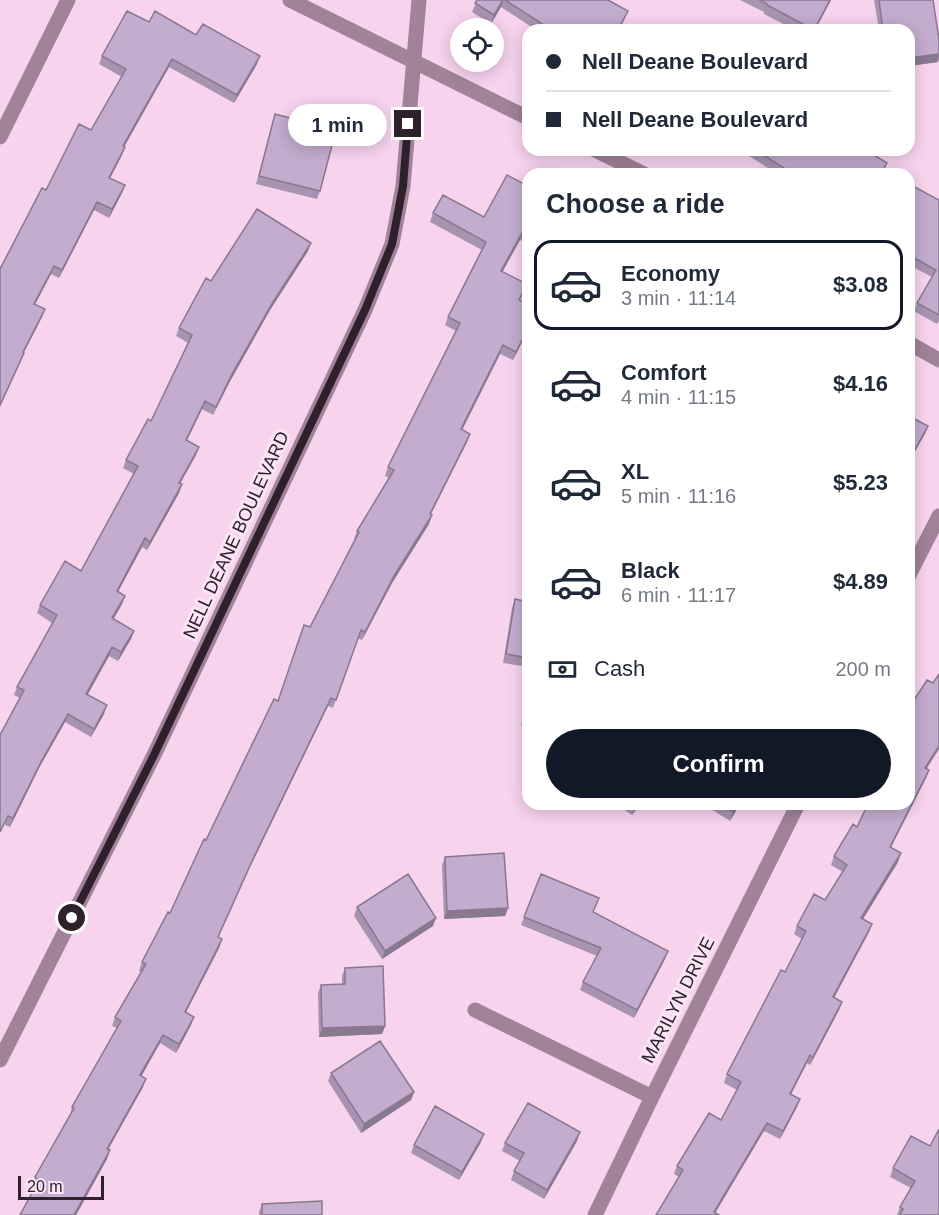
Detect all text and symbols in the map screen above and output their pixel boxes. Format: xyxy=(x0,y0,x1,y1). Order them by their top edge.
map controls xyxy=(450,18,504,72)
button: locate xyxy=(450,18,504,72)
text: Nell Deane Boulevard xyxy=(582,49,808,74)
callout: 1 min xyxy=(288,103,387,145)
text: Nell Deane Boulevard xyxy=(582,107,808,132)
route end xyxy=(394,110,421,137)
text: 1 min xyxy=(311,114,364,136)
text: Choose a ride xyxy=(546,189,725,219)
icon: car xyxy=(549,258,603,312)
text: Economy xyxy=(621,261,720,286)
text: $3.08 xyxy=(833,272,888,297)
text: 3 min · 11:14 xyxy=(621,287,736,309)
icon: car xyxy=(549,357,603,411)
text: Comfort xyxy=(621,360,707,385)
text: $4.16 xyxy=(833,371,888,396)
text: 4 min · 11:15 xyxy=(621,386,736,408)
street label: NELL DEANE BOULEVARD xyxy=(179,428,293,642)
icon: car xyxy=(549,456,603,510)
text: XL xyxy=(621,459,649,484)
text: $5.23 xyxy=(833,470,888,495)
text: 5 min · 11:16 xyxy=(621,485,736,507)
icon: car xyxy=(549,555,603,609)
text: Black xyxy=(621,558,680,583)
text: $4.89 xyxy=(833,569,888,594)
text: 6 min · 11:17 xyxy=(621,584,736,606)
icon: cash xyxy=(546,653,579,686)
text: Cash xyxy=(594,656,645,681)
text: 200 m xyxy=(835,658,891,680)
button: Confirm xyxy=(546,729,891,798)
route start xyxy=(58,904,85,931)
street label: MARILYN DRIVE xyxy=(638,934,718,1066)
scale bar xyxy=(18,1173,104,1200)
text: 20 m xyxy=(27,1178,63,1195)

